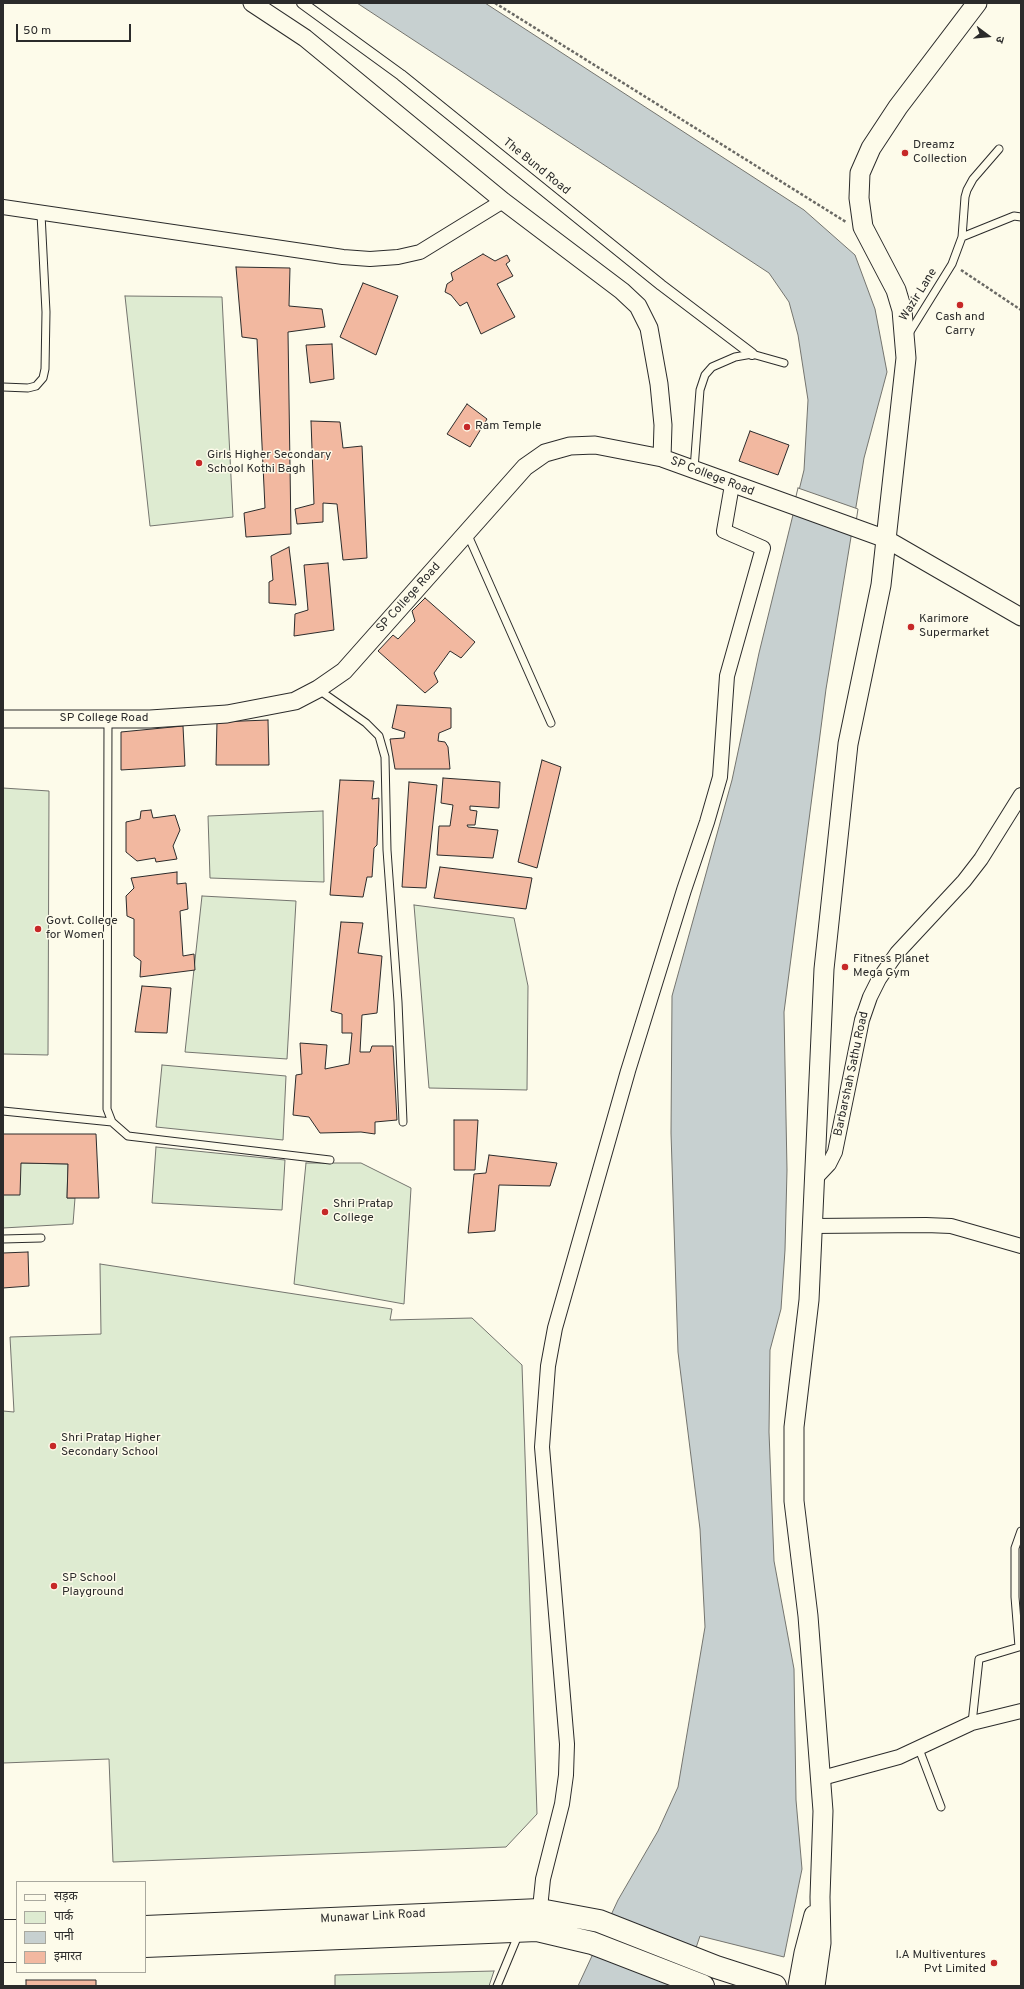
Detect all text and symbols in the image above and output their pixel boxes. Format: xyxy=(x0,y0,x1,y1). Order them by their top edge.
scale bar xyxy=(18,16,133,42)
north arrow xyxy=(968,16,1008,56)
text: 50 m xyxy=(23,23,51,39)
text: उ xyxy=(992,34,1007,44)
street label: The Bund Road xyxy=(500,136,572,198)
place label: Dreamz Collection xyxy=(913,139,967,167)
marker: Dreamz Collection xyxy=(900,148,910,158)
street label: Wazir Lane xyxy=(897,266,941,324)
marker: Cash and Carry xyxy=(955,300,965,310)
place label: Cash and Carry xyxy=(935,311,985,339)
place label: Ram Temple xyxy=(475,420,542,434)
marker: Ram Temple xyxy=(462,422,472,432)
place label: Girls Higher Secondary School Kothi Bagh xyxy=(207,449,331,477)
street label: SP College Road xyxy=(668,454,756,500)
marker: Girls Higher Secondary School Kothi Bagh xyxy=(194,458,204,468)
street label: SP College Road xyxy=(374,560,444,636)
place label: Karimore Supermarket xyxy=(919,613,989,641)
marker: Karimore Supermarket xyxy=(906,622,916,632)
street label: SP College Road xyxy=(60,712,148,726)
place label: Govt. College for Women xyxy=(46,915,118,943)
marker: Govt. College for Women xyxy=(33,924,43,934)
place label: Fitness Planet Mega Gym xyxy=(853,953,929,981)
marker: Fitness Planet Mega Gym xyxy=(840,962,850,972)
street label: Barbarshah Sathu Road xyxy=(832,1010,872,1138)
place label: Shri Pratap College xyxy=(333,1198,393,1226)
marker: Shri Pratap College xyxy=(320,1207,330,1217)
place label: Shri Pratap Higher Secondary School xyxy=(61,1432,161,1460)
marker: Shri Pratap Higher Secondary School xyxy=(48,1441,58,1451)
place label: SP School Playground xyxy=(62,1572,124,1600)
marker: SP School Playground xyxy=(49,1581,59,1591)
legend xyxy=(16,1881,146,1973)
text: सड़क xyxy=(54,1889,78,1905)
street label: Munawar Link Road xyxy=(320,1907,426,1927)
text: पार्क xyxy=(54,1909,73,1925)
text: पानी xyxy=(54,1929,74,1945)
text: इमारत xyxy=(54,1949,82,1965)
place label: I.A Multiventures Pvt Limited xyxy=(895,1949,986,1977)
marker: I.A Multiventures Pvt Limited xyxy=(989,1958,999,1968)

